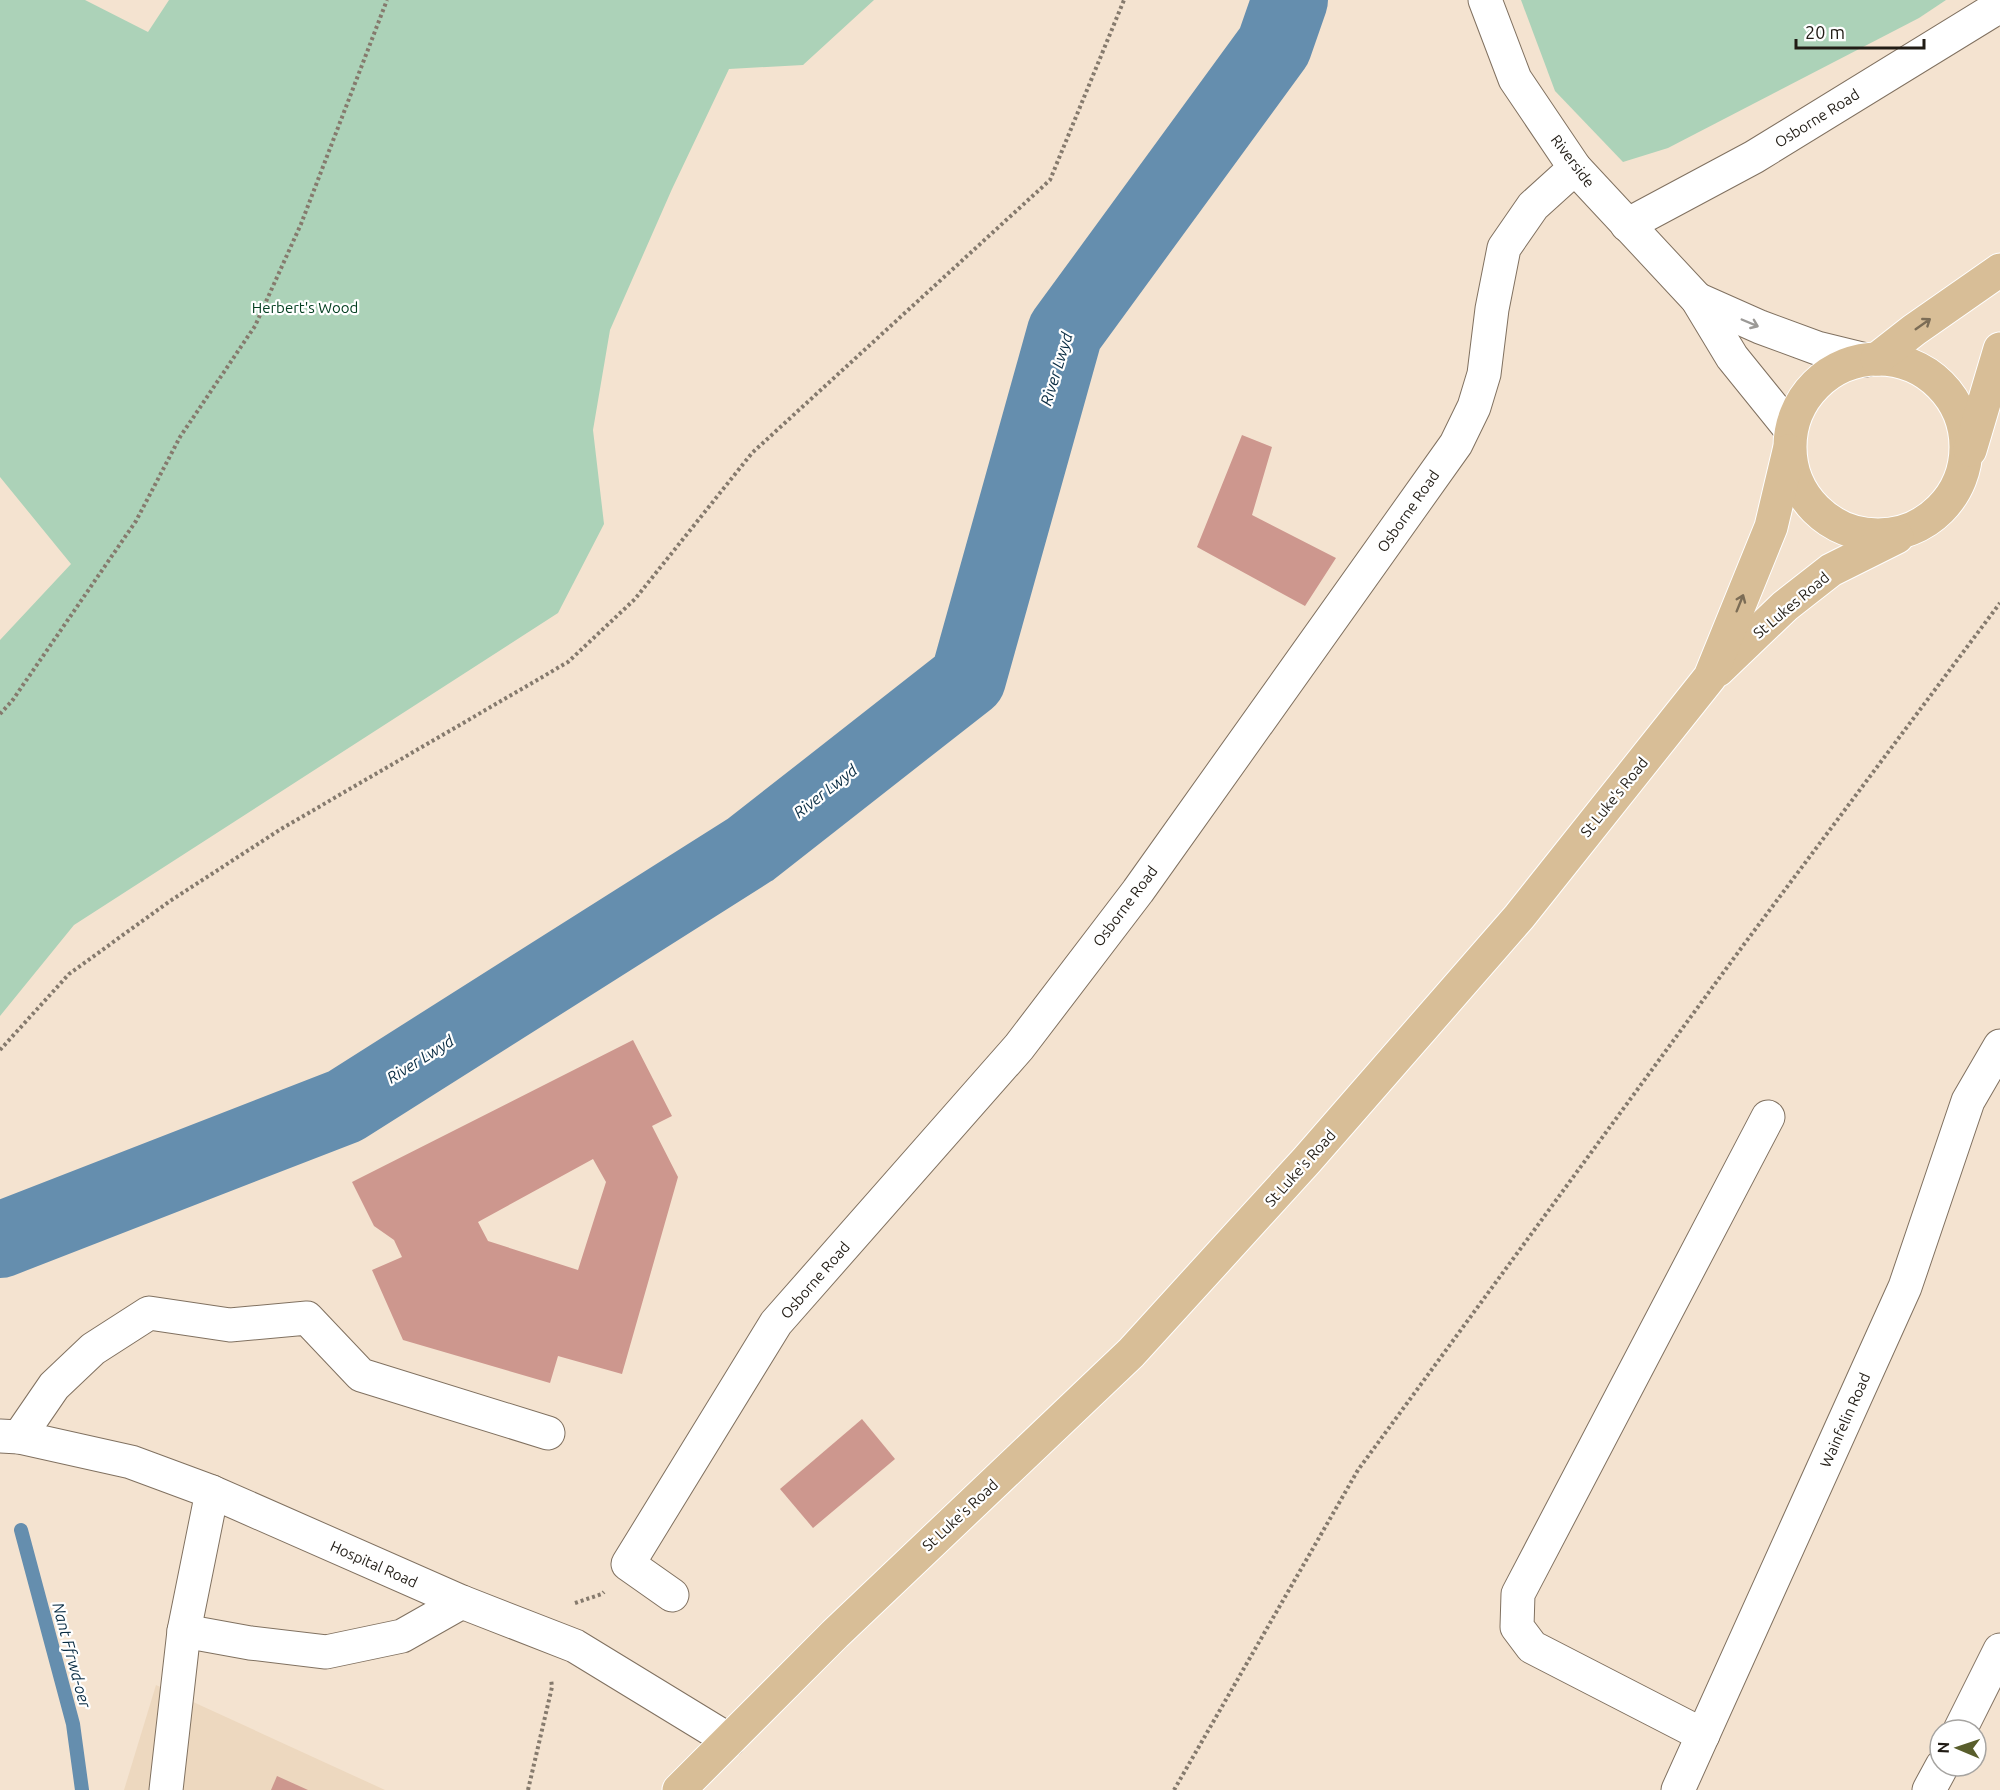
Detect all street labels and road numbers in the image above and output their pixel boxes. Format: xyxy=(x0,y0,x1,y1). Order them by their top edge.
street label: Osborne Road xyxy=(1772,85,1862,151)
street label: Riverside xyxy=(1548,131,1598,191)
street label: Osborne Road xyxy=(1373,467,1443,555)
street label: St Lukes Road xyxy=(1750,568,1832,642)
street label: St Luke's Road xyxy=(1577,754,1651,840)
street label: Osborne Road xyxy=(1089,862,1161,950)
street label: St Luke's Road xyxy=(1261,1126,1339,1210)
street label: Osborne Road xyxy=(777,1238,853,1322)
street label: Wainfelin Road xyxy=(1817,1370,1873,1470)
street label: St Luke's Road xyxy=(919,1476,1001,1554)
street label: Hospital Road xyxy=(328,1537,420,1591)

